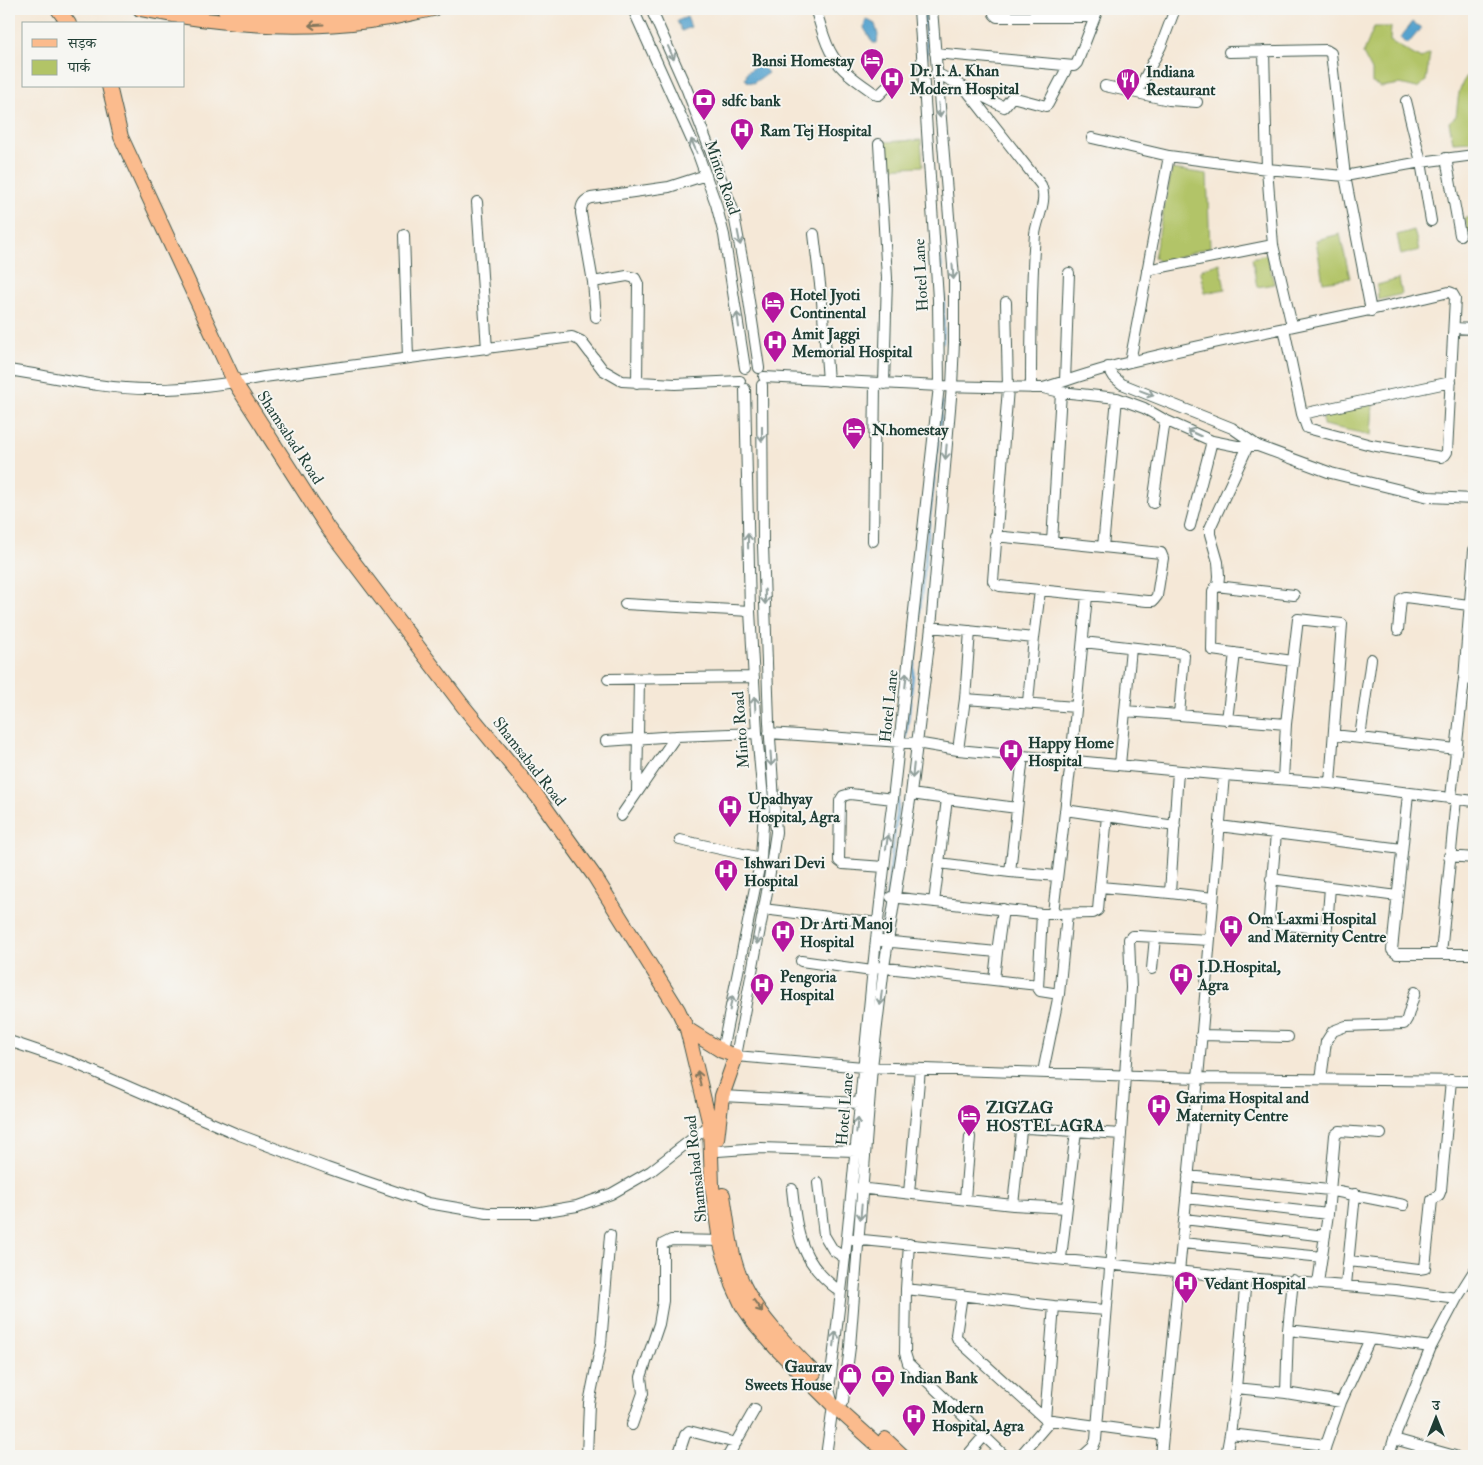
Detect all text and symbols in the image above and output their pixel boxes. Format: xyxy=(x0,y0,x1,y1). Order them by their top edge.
one-way arrow xyxy=(308,20,324,30)
legend xyxy=(22,22,185,88)
text: सड़क xyxy=(67,34,97,53)
one-way arrow xyxy=(667,45,676,60)
hotel icon: Bansi Homestay xyxy=(859,47,885,81)
place label: Bansi Homestay xyxy=(752,51,855,72)
text: पार्क xyxy=(67,58,91,77)
place label: Dr. I. A. Khan Modern Hospital xyxy=(909,61,1020,100)
place label: Indiana Restaurant xyxy=(1146,62,1216,100)
hospital icon: Dr. I. A. Khan Modern Hospital xyxy=(879,66,905,100)
restaurant icon: Indiana Restaurant xyxy=(1115,67,1141,101)
bank icon: sdfc bank xyxy=(691,87,717,121)
place label: sdfc bank xyxy=(722,91,781,111)
one-way arrow xyxy=(934,101,944,117)
hospital icon: Ram Tej Hospital xyxy=(729,117,755,151)
place label: Ram Tej Hospital xyxy=(760,121,872,142)
street label: Minto Road xyxy=(700,137,744,217)
one-way arrow xyxy=(689,139,699,154)
one-way arrow xyxy=(734,230,744,246)
street label: Hotel Lane xyxy=(909,238,933,312)
one-way arrow xyxy=(948,263,958,279)
place label: Hotel Jyoti Continental xyxy=(790,285,867,323)
hotel icon: Hotel Jyoti Continental xyxy=(760,290,786,324)
one-way arrow xyxy=(733,312,743,328)
place label: Amit Jaggi Memorial Hospital xyxy=(791,324,913,363)
hospital icon: Amit Jaggi Memorial Hospital xyxy=(762,329,788,363)
street label: Shamsabad Road xyxy=(253,387,328,488)
one-way arrow xyxy=(1139,389,1154,398)
hotel icon: N.homestay xyxy=(841,416,867,450)
place label: N.homestay xyxy=(871,420,949,441)
one-way arrow xyxy=(757,426,767,442)
one-way arrow xyxy=(1187,427,1202,437)
one-way arrow xyxy=(942,444,951,460)
one-way arrow xyxy=(744,534,753,550)
one-way arrow xyxy=(760,588,770,604)
street label: Hotel Lane xyxy=(875,668,903,743)
one-way arrow xyxy=(901,673,911,689)
street label: Minto Road xyxy=(728,690,754,769)
one-way arrow xyxy=(751,696,760,712)
street label: Shamsabad Road xyxy=(488,713,570,810)
place label: Happy Home Hospital xyxy=(1028,733,1114,772)
hospital icon: Happy Home Hospital xyxy=(998,738,1024,772)
one-way arrow xyxy=(767,751,776,767)
one-way arrow xyxy=(908,762,918,778)
place label: Upadhyay Hospital, Agra xyxy=(748,789,840,828)
hospital icon: Upadhyay Hospital, Agra xyxy=(717,794,743,828)
one-way arrow xyxy=(883,834,893,850)
place label: Ishwari Devi Hospital xyxy=(744,853,826,892)
hospital icon: Ishwari Devi Hospital xyxy=(713,858,739,892)
place label: Om Laxmi Hospital and Maternity Centre xyxy=(1248,909,1386,948)
place label: Dr Arti Manoj Hospital xyxy=(800,914,893,953)
hospital icon: Om Laxmi Hospital and Maternity Centre xyxy=(1218,914,1244,948)
hospital icon: Dr Arti Manoj Hospital xyxy=(770,919,796,953)
one-way arrow xyxy=(752,929,762,945)
place label: J.D.Hospital, Agra xyxy=(1197,957,1281,996)
hospital icon: J.D.Hospital, Agra xyxy=(1168,962,1194,996)
place label: Pengoria Hospital xyxy=(780,967,837,1006)
hospital icon: Pengoria Hospital xyxy=(749,972,775,1006)
one-way arrow xyxy=(876,989,886,1005)
one-way arrow xyxy=(726,995,736,1011)
one-way arrow xyxy=(694,1070,703,1086)
street label: Hotel Lane xyxy=(832,1072,858,1146)
place label: Garima Hospital and Maternity Centre xyxy=(1175,1088,1309,1127)
hospital icon: Garima Hospital and Maternity Centre xyxy=(1146,1093,1172,1127)
place label: ZIGZAG HOSTEL AGRA xyxy=(986,1098,1105,1136)
hotel icon: ZIGZAG HOSTEL AGRA xyxy=(956,1103,982,1137)
street label: Shamsabad Road xyxy=(680,1114,712,1223)
one-way arrow xyxy=(852,1118,862,1134)
one-way arrow xyxy=(857,1203,866,1219)
hospital icon: Vedant Hospital xyxy=(1173,1270,1199,1304)
place label: Vedant Hospital xyxy=(1203,1274,1307,1295)
one-way arrow xyxy=(752,1299,763,1313)
one-way arrow xyxy=(830,1331,840,1347)
place label: Gaurav Sweets House xyxy=(745,1357,833,1395)
shop icon: Gaurav Sweets House xyxy=(837,1362,863,1396)
bank icon: Indian Bank xyxy=(870,1364,896,1398)
place label: Indian Bank xyxy=(900,1368,978,1388)
north arrow xyxy=(1410,1392,1460,1442)
text: उ xyxy=(1431,1397,1440,1414)
place label: Modern Hospital, Agra xyxy=(931,1398,1024,1437)
hospital icon: Modern Hospital, Agra xyxy=(901,1403,927,1437)

